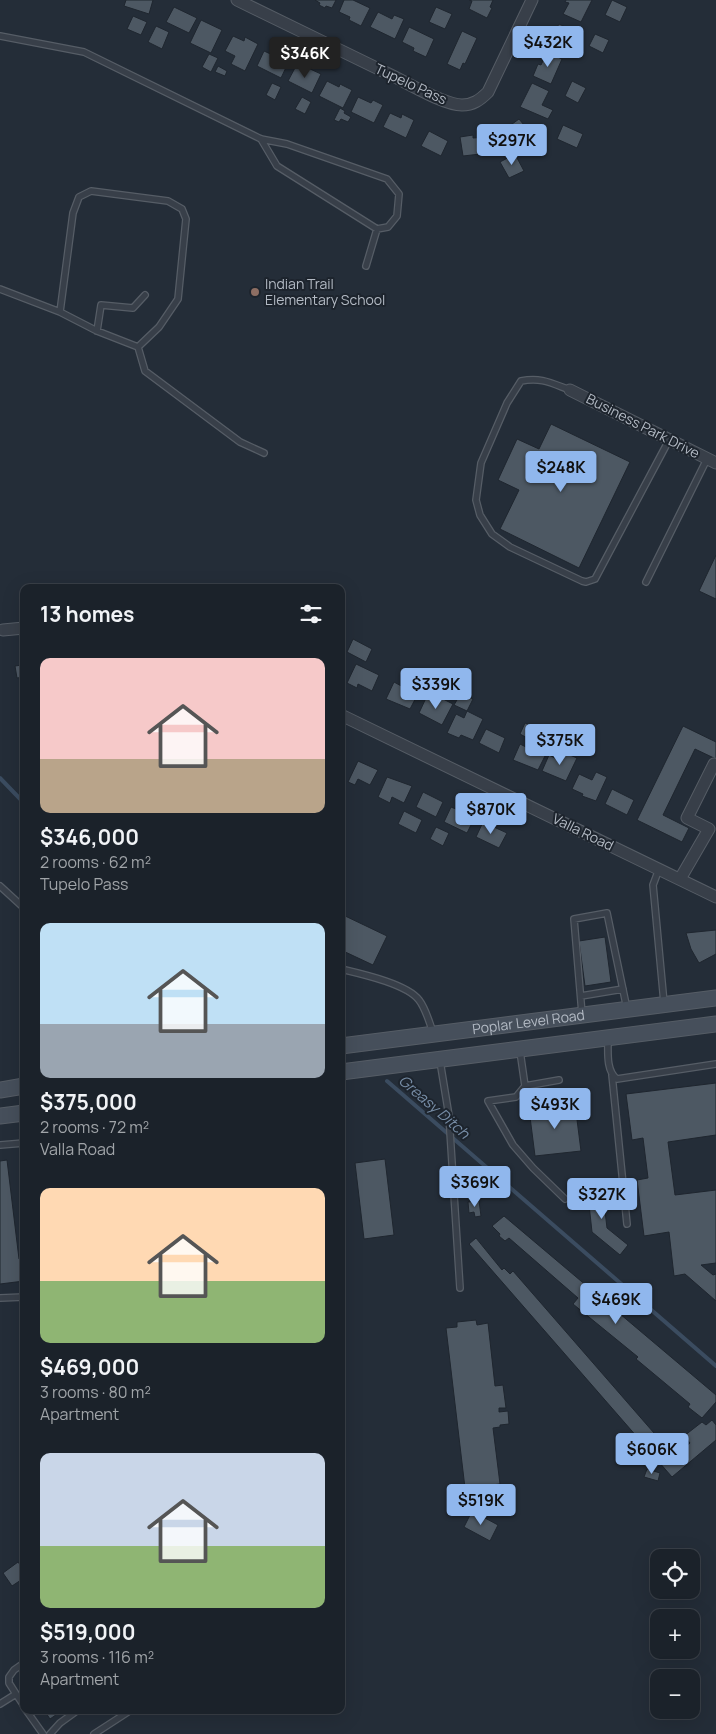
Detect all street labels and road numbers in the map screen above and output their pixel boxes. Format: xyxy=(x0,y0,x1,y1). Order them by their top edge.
street label: Tupelo Pass xyxy=(372,59,450,109)
street label: Business Park Drive xyxy=(583,389,703,462)
street label: Valla Road xyxy=(549,809,617,855)
street label: Poplar Level Road xyxy=(471,1005,586,1038)

